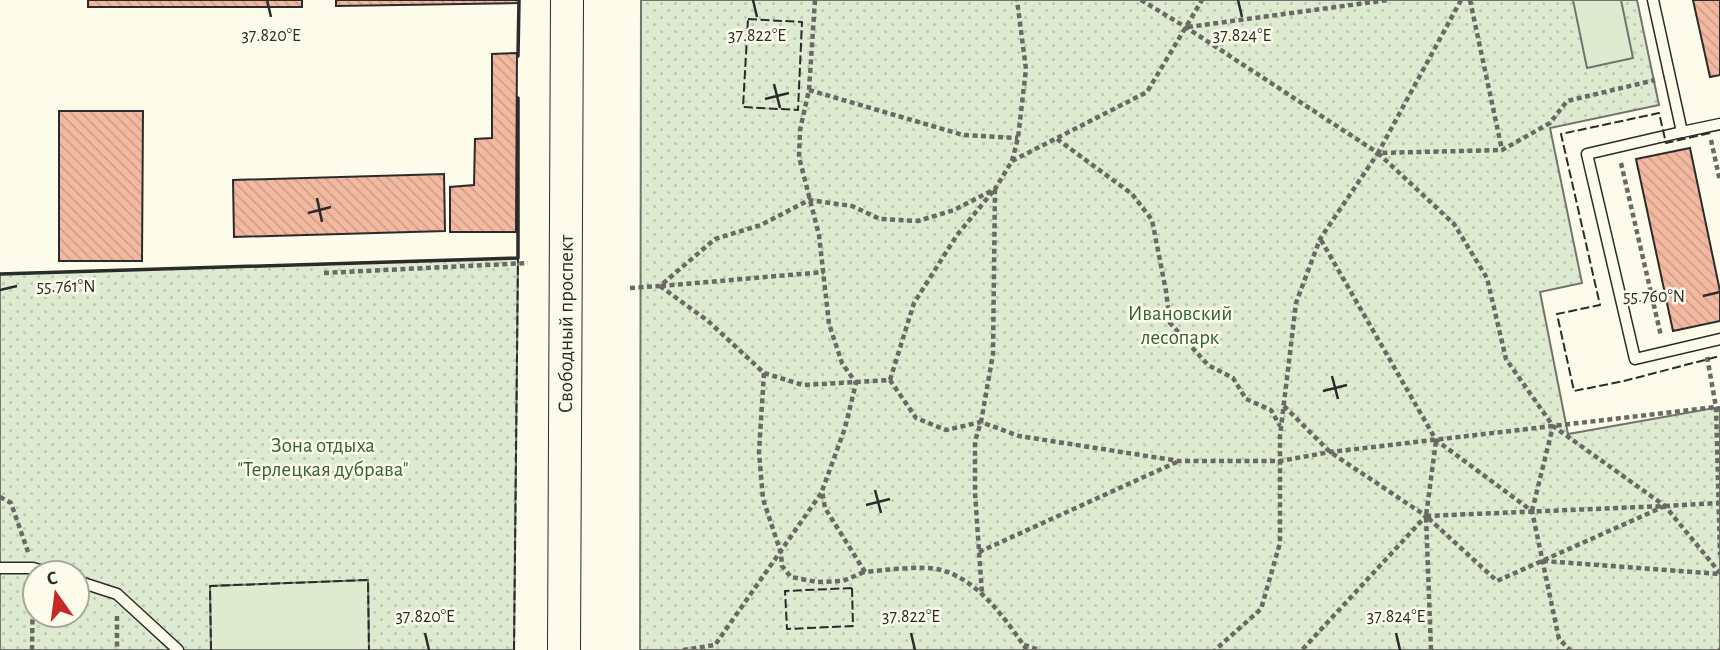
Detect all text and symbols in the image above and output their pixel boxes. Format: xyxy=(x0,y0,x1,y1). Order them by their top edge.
text: 37.820°E xyxy=(241,27,301,45)
text: 37.822°E xyxy=(728,27,786,45)
text: 37.824°E xyxy=(1213,27,1272,45)
street label: Свободный проспект xyxy=(555,234,576,413)
text: 55.761°N xyxy=(37,278,95,296)
text: 55.760°N xyxy=(1623,288,1685,306)
park label: Ивановский лесопарк xyxy=(1128,303,1232,348)
park label: Зона отдыха "Терлецкая дубрава" xyxy=(237,435,409,480)
north arrow xyxy=(21,559,91,629)
text: С xyxy=(45,568,60,589)
text: 37.820°E xyxy=(395,608,455,626)
text: 37.822°E xyxy=(882,608,940,626)
text: 37.824°E xyxy=(1367,608,1426,626)

